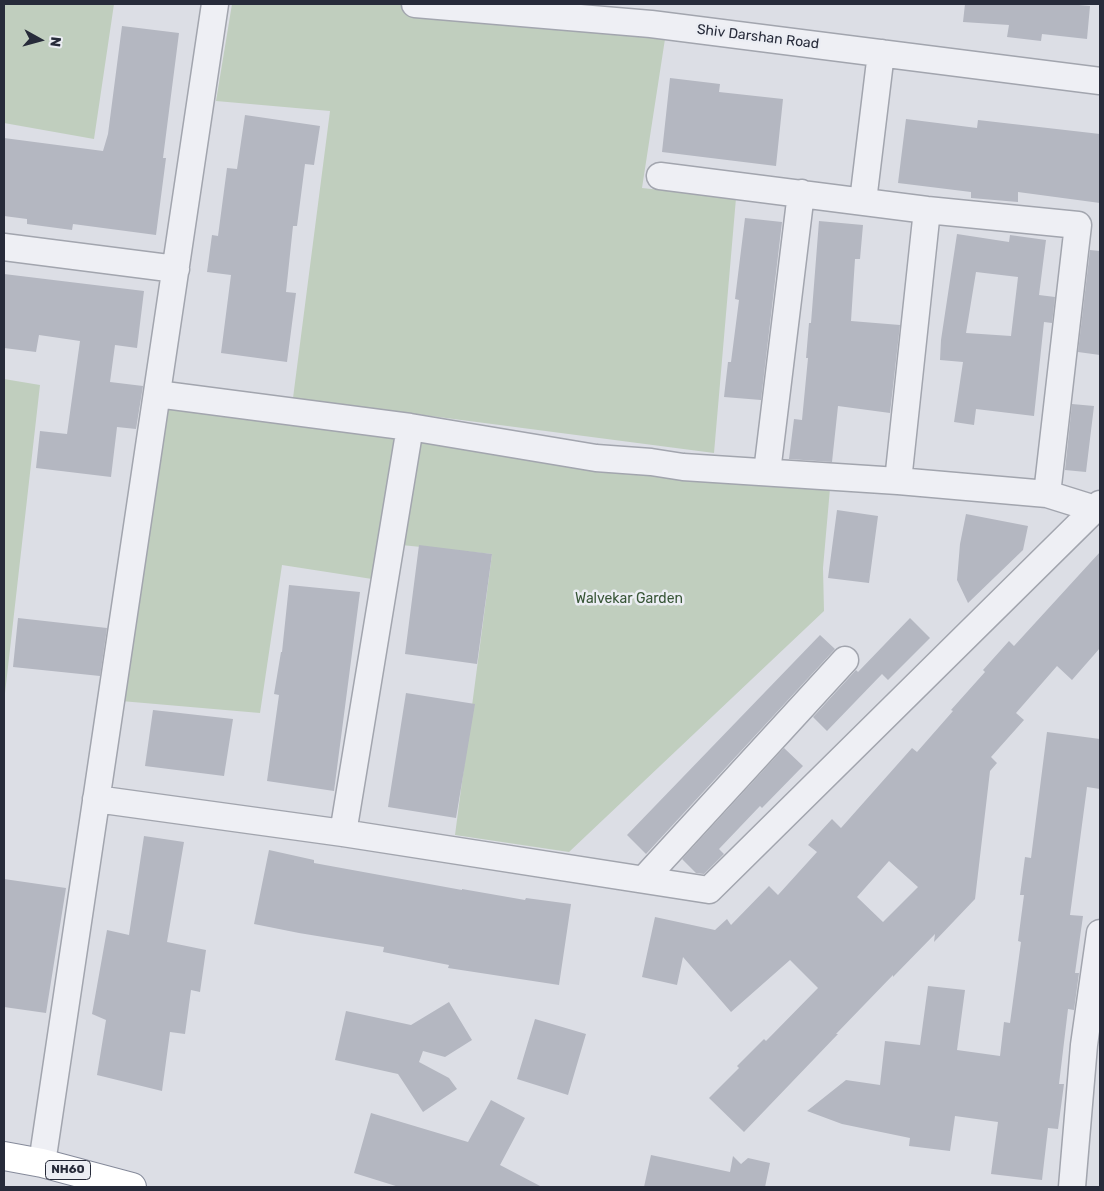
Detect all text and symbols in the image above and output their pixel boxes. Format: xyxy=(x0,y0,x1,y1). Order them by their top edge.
north arrow xyxy=(15,15,65,65)
street label: Shiv Darshan Road xyxy=(696,21,820,53)
text: N xyxy=(46,36,64,48)
park label: Walvekar Garden xyxy=(575,591,683,607)
road number: NH60 xyxy=(46,1160,90,1180)

